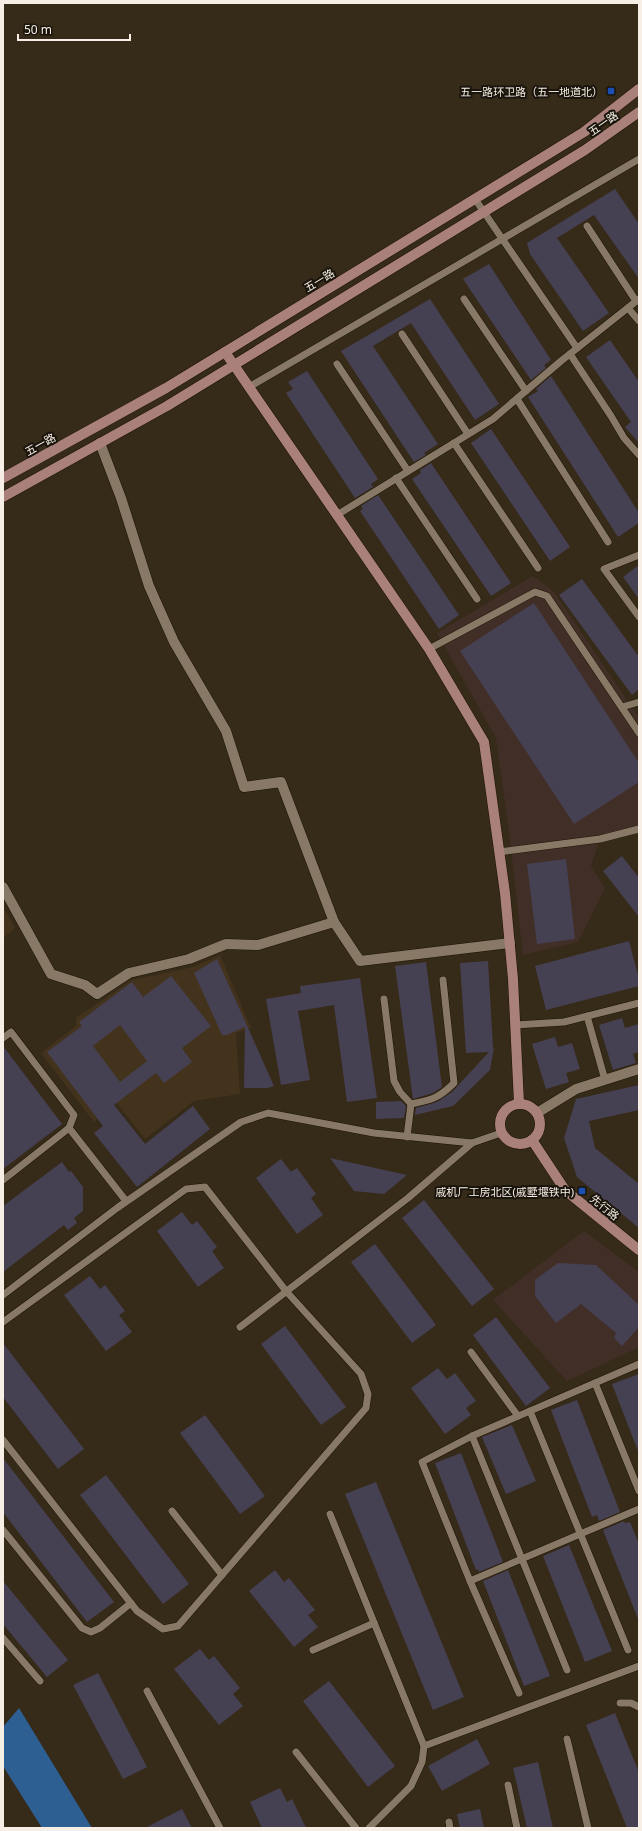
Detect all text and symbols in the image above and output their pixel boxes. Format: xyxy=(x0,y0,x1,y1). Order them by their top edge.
scale bar xyxy=(18,16,130,42)
text: 50 m xyxy=(24,21,52,38)
place label: 五一路环卫路（五一地道北） xyxy=(460,84,603,99)
marker: 五一路环卫路（五一地道北） xyxy=(606,86,616,96)
street label: 五一路 xyxy=(585,107,621,139)
street label: 五一路 xyxy=(301,265,337,295)
street label: 五一路 xyxy=(22,429,58,459)
place label: 戚机厂工房北区(戚墅堰铁中) xyxy=(435,1184,574,1199)
marker: 戚机厂工房北区(戚墅堰铁中) xyxy=(577,1186,587,1196)
street label: 先行路 xyxy=(587,1191,623,1223)

